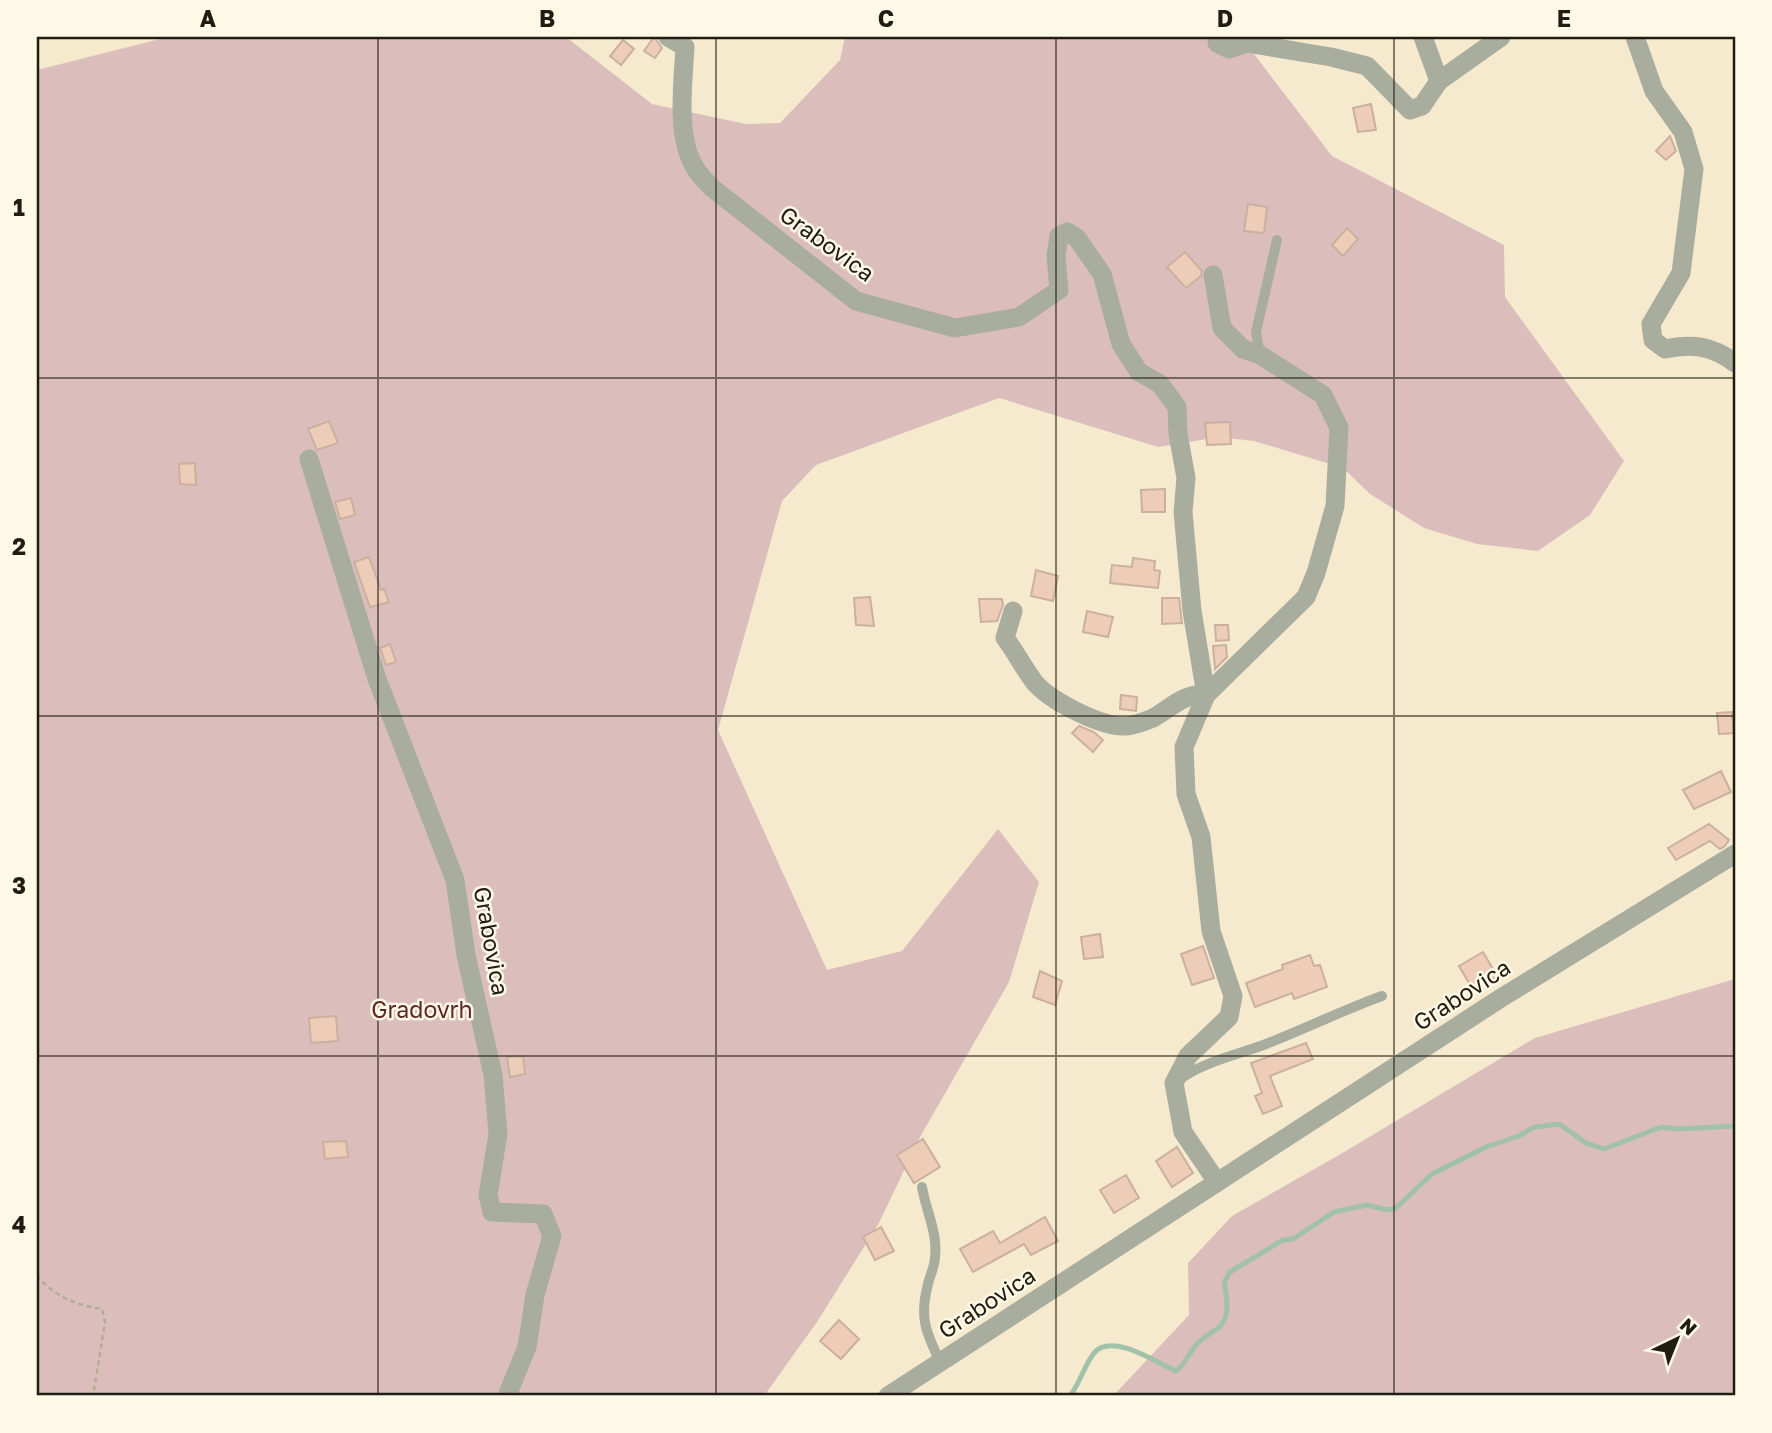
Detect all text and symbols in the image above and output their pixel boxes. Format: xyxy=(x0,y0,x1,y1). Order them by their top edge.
text: A xyxy=(200,4,217,32)
text: B xyxy=(539,4,555,32)
text: C xyxy=(878,4,894,32)
text: D xyxy=(1217,4,1233,32)
text: E xyxy=(1557,4,1571,32)
text: 1 xyxy=(13,193,25,221)
street label: Grabovica xyxy=(775,200,880,287)
text: 2 xyxy=(12,532,26,560)
text: 3 xyxy=(12,871,26,899)
street label: Grabovica xyxy=(469,884,515,997)
street label: Grabovica xyxy=(1408,952,1515,1036)
park label: Gradovrh xyxy=(371,995,473,1023)
text: 4 xyxy=(12,1210,26,1238)
street label: Grabovica xyxy=(933,1260,1040,1344)
north arrow xyxy=(1642,1304,1712,1374)
text: N xyxy=(1676,1313,1702,1340)

